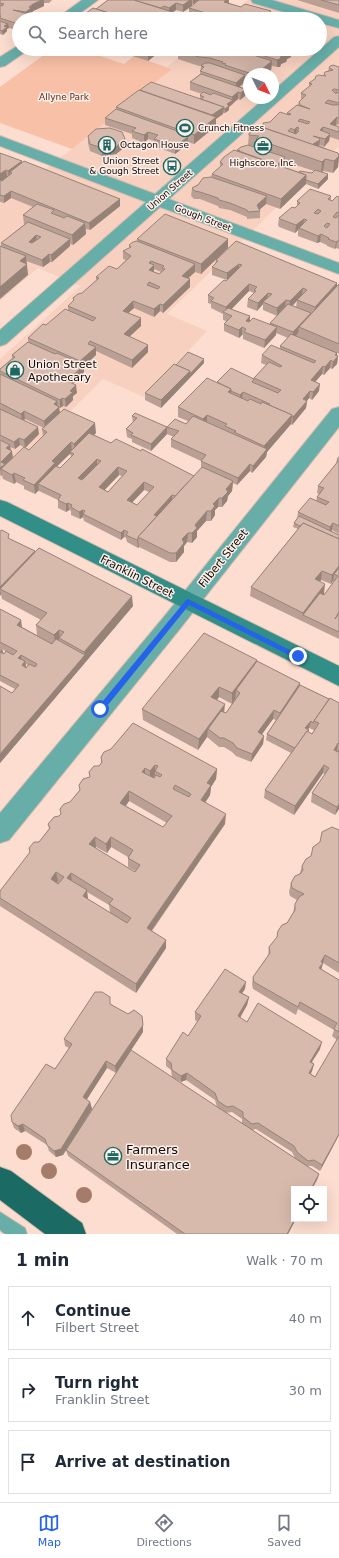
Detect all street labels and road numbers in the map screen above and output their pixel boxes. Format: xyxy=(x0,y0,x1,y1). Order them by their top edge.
street label: Union Street xyxy=(146,167,195,212)
street label: Gough Street xyxy=(173,203,233,234)
street label: Filbert Street xyxy=(196,526,251,590)
street label: Franklin Street xyxy=(98,552,176,601)

